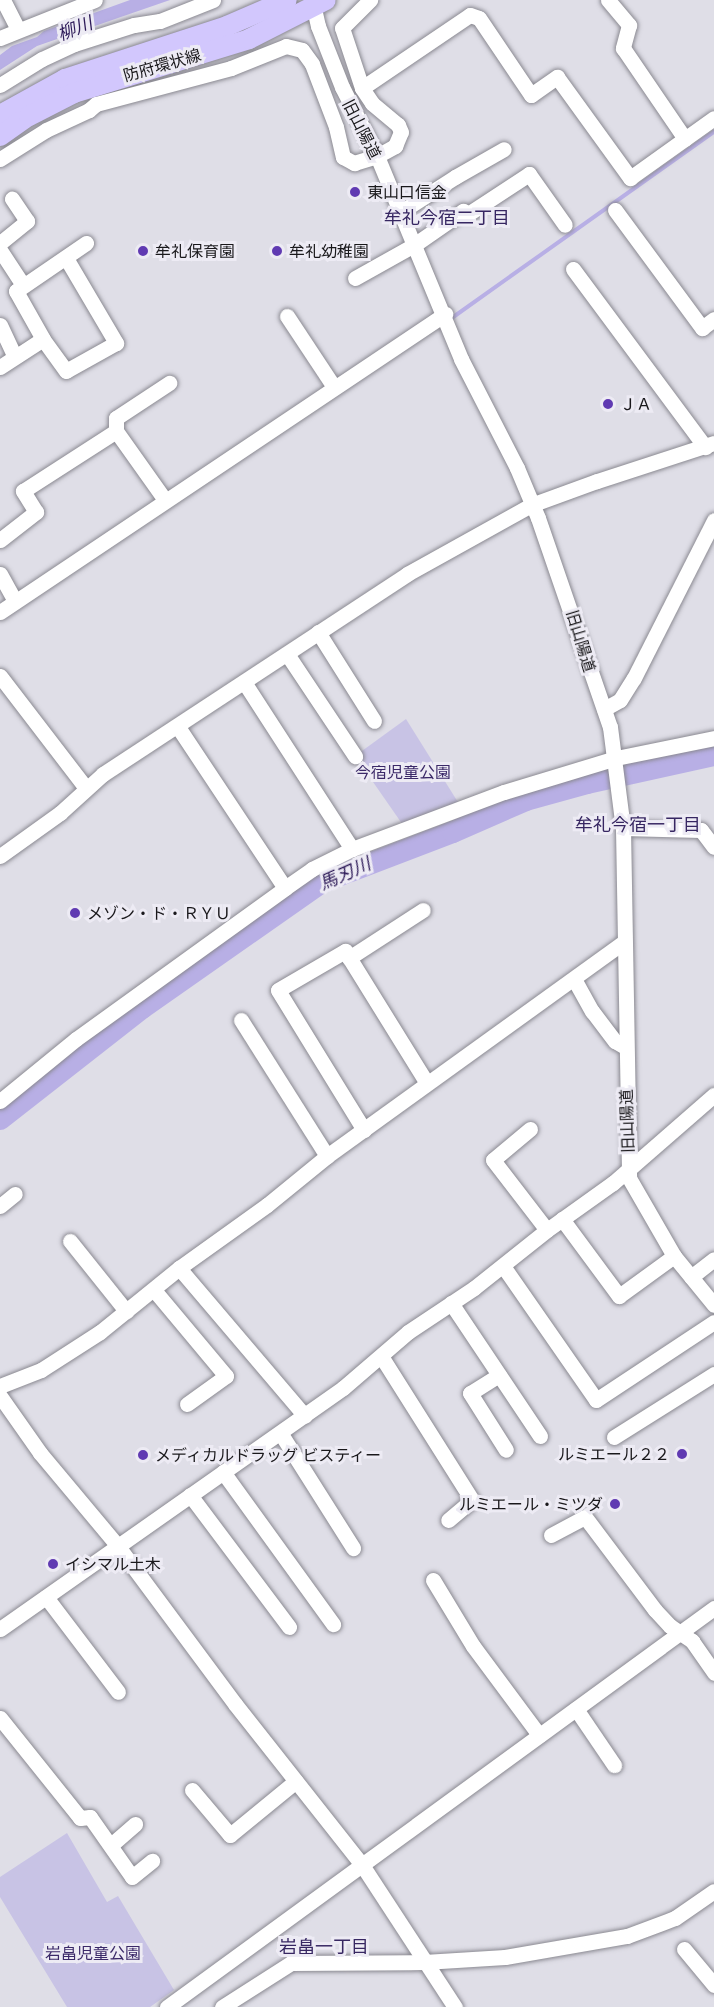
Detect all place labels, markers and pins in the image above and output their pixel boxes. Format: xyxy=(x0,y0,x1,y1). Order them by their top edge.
place label: 東山口信金 xyxy=(367,182,447,202)
marker: 東山口信金 xyxy=(348,185,362,199)
place label: 牟礼保育園 xyxy=(155,241,235,261)
place label: 牟礼幼稚園 xyxy=(289,241,369,261)
marker: 牟礼保育園 xyxy=(136,244,150,258)
marker: 牟礼幼稚園 xyxy=(270,244,284,258)
place label: ＪＡ xyxy=(620,394,652,414)
marker: ＪＡ xyxy=(601,397,615,411)
place label: メゾン・ド・ＲＹＵ xyxy=(87,903,231,923)
marker: メゾン・ド・ＲＹＵ xyxy=(68,906,82,920)
place label: ルミエール２２ xyxy=(558,1444,670,1464)
place label: メディカルドラッグ ビスティー xyxy=(155,1445,383,1465)
marker: ルミエール２２ xyxy=(675,1447,689,1461)
marker: メディカルドラッグ ビスティー xyxy=(136,1448,150,1462)
place label: ルミエール・ミツダ xyxy=(459,1494,603,1514)
marker: ルミエール・ミツダ xyxy=(608,1497,622,1511)
place label: イシマル土木 xyxy=(65,1554,161,1574)
marker: イシマル土木 xyxy=(46,1557,60,1571)

